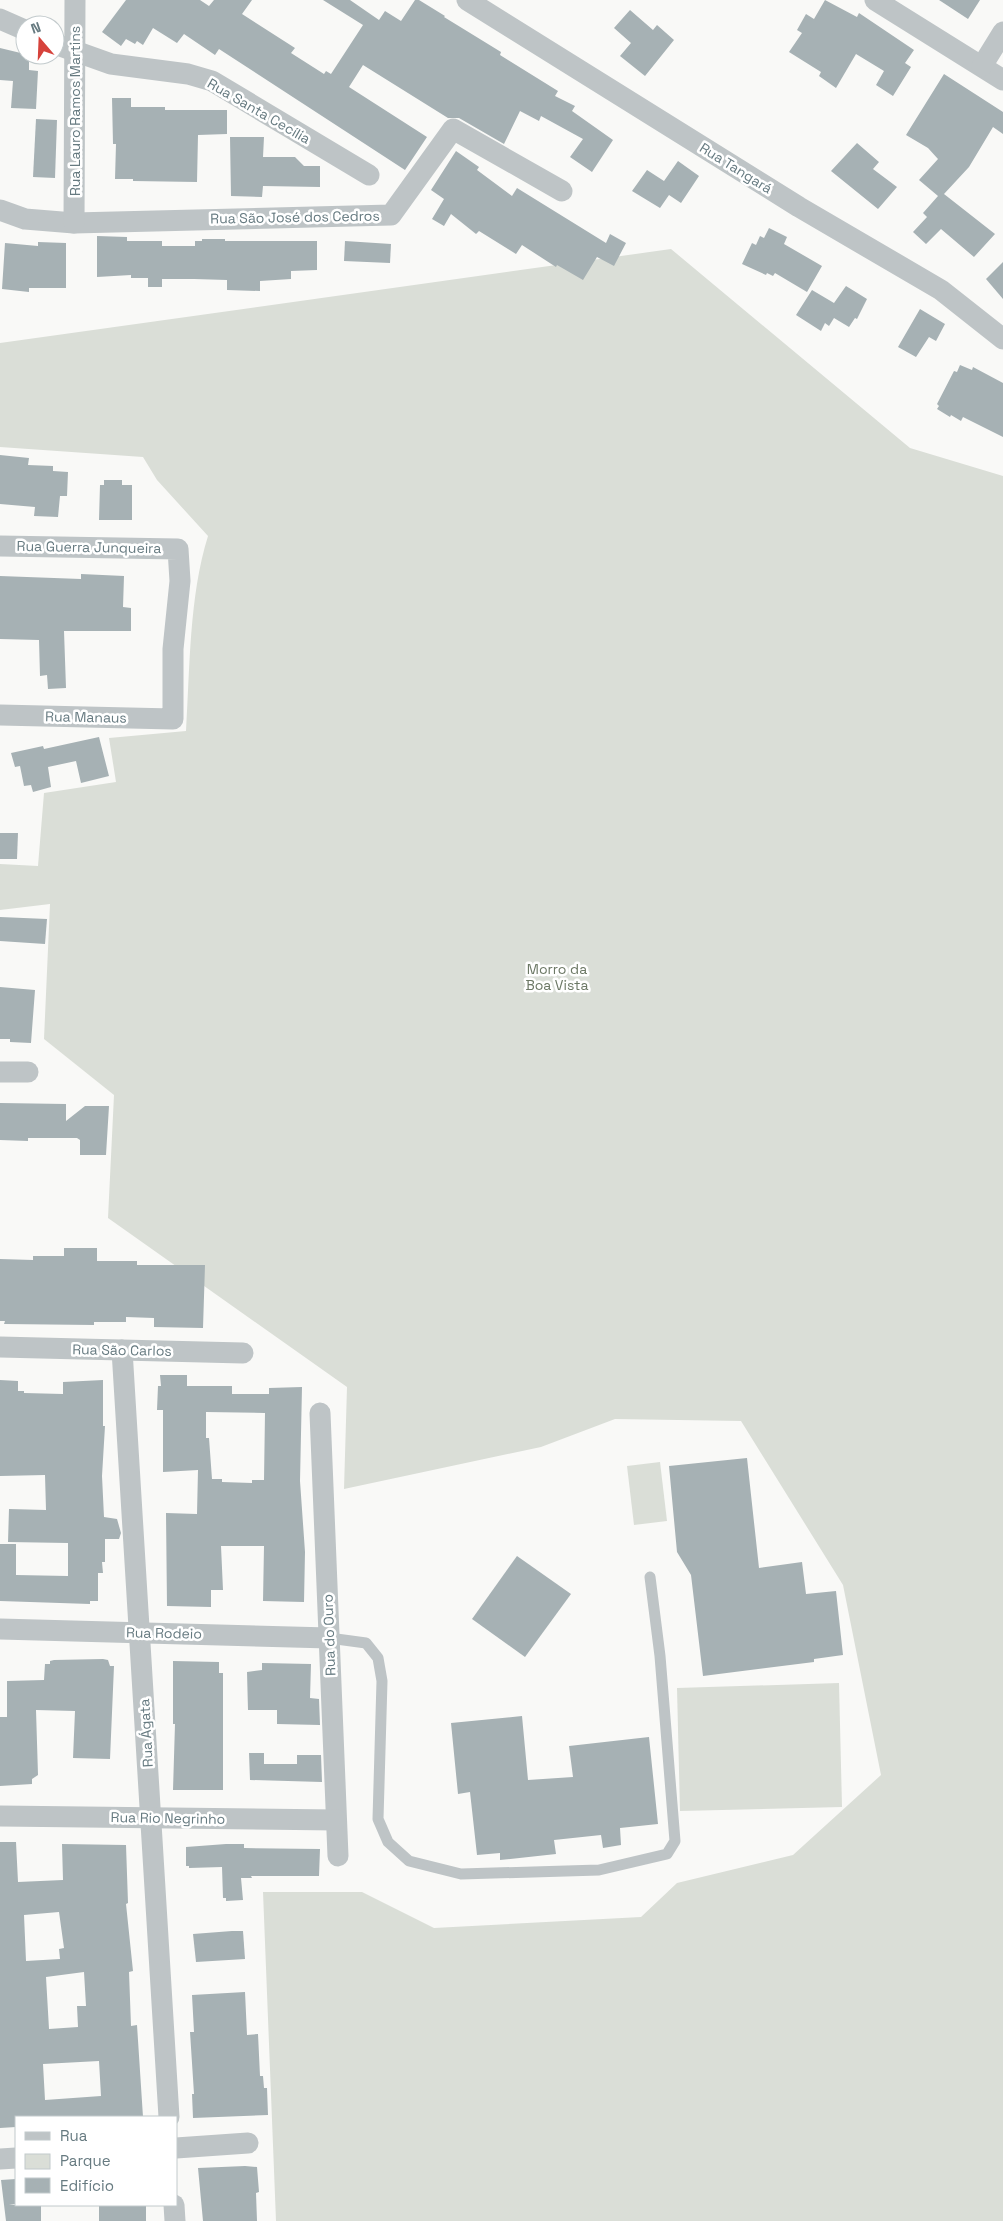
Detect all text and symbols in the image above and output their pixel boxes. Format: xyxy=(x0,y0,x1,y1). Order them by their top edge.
north arrow xyxy=(15,15,65,65)
text: N xyxy=(28,18,43,38)
street label: Rua Lauro Ramos Martins xyxy=(66,26,84,196)
street label: Rua Santa Cecília xyxy=(204,74,314,148)
street label: Rua Tangará xyxy=(696,139,776,197)
street label: Rua São José dos Cedros xyxy=(210,207,380,227)
street label: Rua Guerra Junqueira xyxy=(17,537,161,557)
street label: Rua Manaus xyxy=(45,707,127,727)
park label: Morro da Boa Vista xyxy=(525,960,589,994)
street label: Rua São Carlos xyxy=(72,1340,172,1360)
street label: Rua do Ouro xyxy=(319,1594,339,1676)
street label: Rua Rodeio xyxy=(126,1623,202,1643)
street label: Rua Ágata xyxy=(135,1698,157,1768)
street label: Rua Rio Negrinho xyxy=(111,1808,225,1828)
legend xyxy=(15,2116,178,2206)
text: Rua xyxy=(60,2126,88,2145)
text: Parque xyxy=(60,2151,111,2170)
text: Edifício xyxy=(60,2176,114,2195)

